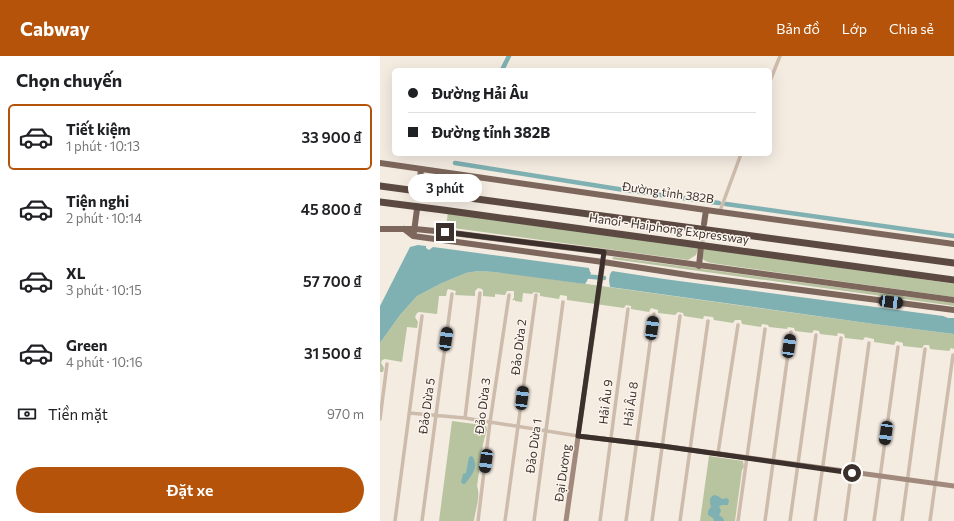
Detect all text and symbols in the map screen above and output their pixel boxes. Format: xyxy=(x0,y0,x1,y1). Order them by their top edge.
text: Cabway xyxy=(20,17,90,40)
text: Bản đồ xyxy=(776,20,820,37)
text: Lớp xyxy=(842,20,867,37)
text: Chia sẻ xyxy=(889,20,934,37)
text: Chọn chuyến xyxy=(16,69,122,91)
text: Đường Hải Âu xyxy=(432,84,528,102)
icon: car xyxy=(18,119,54,155)
text: Tiết kiệm xyxy=(66,120,131,138)
text: Đường tỉnh 382B xyxy=(432,123,550,141)
text: 33 900 ₫ xyxy=(301,128,362,146)
text: 1 phút · 10:13 xyxy=(66,138,140,154)
callout: 3 phút xyxy=(408,174,482,202)
street label: Đường tỉnh 382B xyxy=(620,179,715,205)
text: 3 phút xyxy=(426,180,464,196)
icon: car xyxy=(18,191,54,227)
text: Tiện nghi xyxy=(66,192,129,210)
text: 45 800 ₫ xyxy=(301,200,362,218)
text: 2 phút · 10:14 xyxy=(66,210,142,226)
street label: Hanoi - Haiphong Expressway xyxy=(588,210,750,246)
route end xyxy=(436,223,454,241)
icon: car xyxy=(18,263,54,299)
text: XL xyxy=(66,264,85,282)
text: 57 700 ₫ xyxy=(303,272,362,290)
text: 3 phút · 10:15 xyxy=(66,282,142,298)
car xyxy=(878,295,904,309)
car xyxy=(644,315,660,341)
street label: Đảo Dừa 2 xyxy=(508,318,528,377)
car xyxy=(438,326,454,352)
car xyxy=(781,333,797,359)
icon: car xyxy=(18,335,54,371)
text: Green xyxy=(66,336,107,354)
text: 31 500 ₫ xyxy=(304,344,362,362)
text: 4 phút · 10:16 xyxy=(66,354,143,370)
street label: Đảo Dừa 5 xyxy=(415,377,437,436)
street label: Đảo Dừa 3 xyxy=(472,377,492,436)
street label: Hải Âu 9 xyxy=(595,379,615,425)
street label: Hải Âu 8 xyxy=(620,381,640,427)
car xyxy=(515,385,529,411)
icon: cash xyxy=(16,403,38,425)
text: Tiền mặt xyxy=(48,405,108,423)
text: 970 m xyxy=(327,406,364,422)
street label: Đảo Dừa 1 xyxy=(522,418,544,475)
car xyxy=(878,420,894,446)
street label: Đại Dương xyxy=(551,443,573,503)
car xyxy=(478,448,494,474)
route start xyxy=(843,464,861,482)
button: Đặt xe xyxy=(16,467,364,513)

